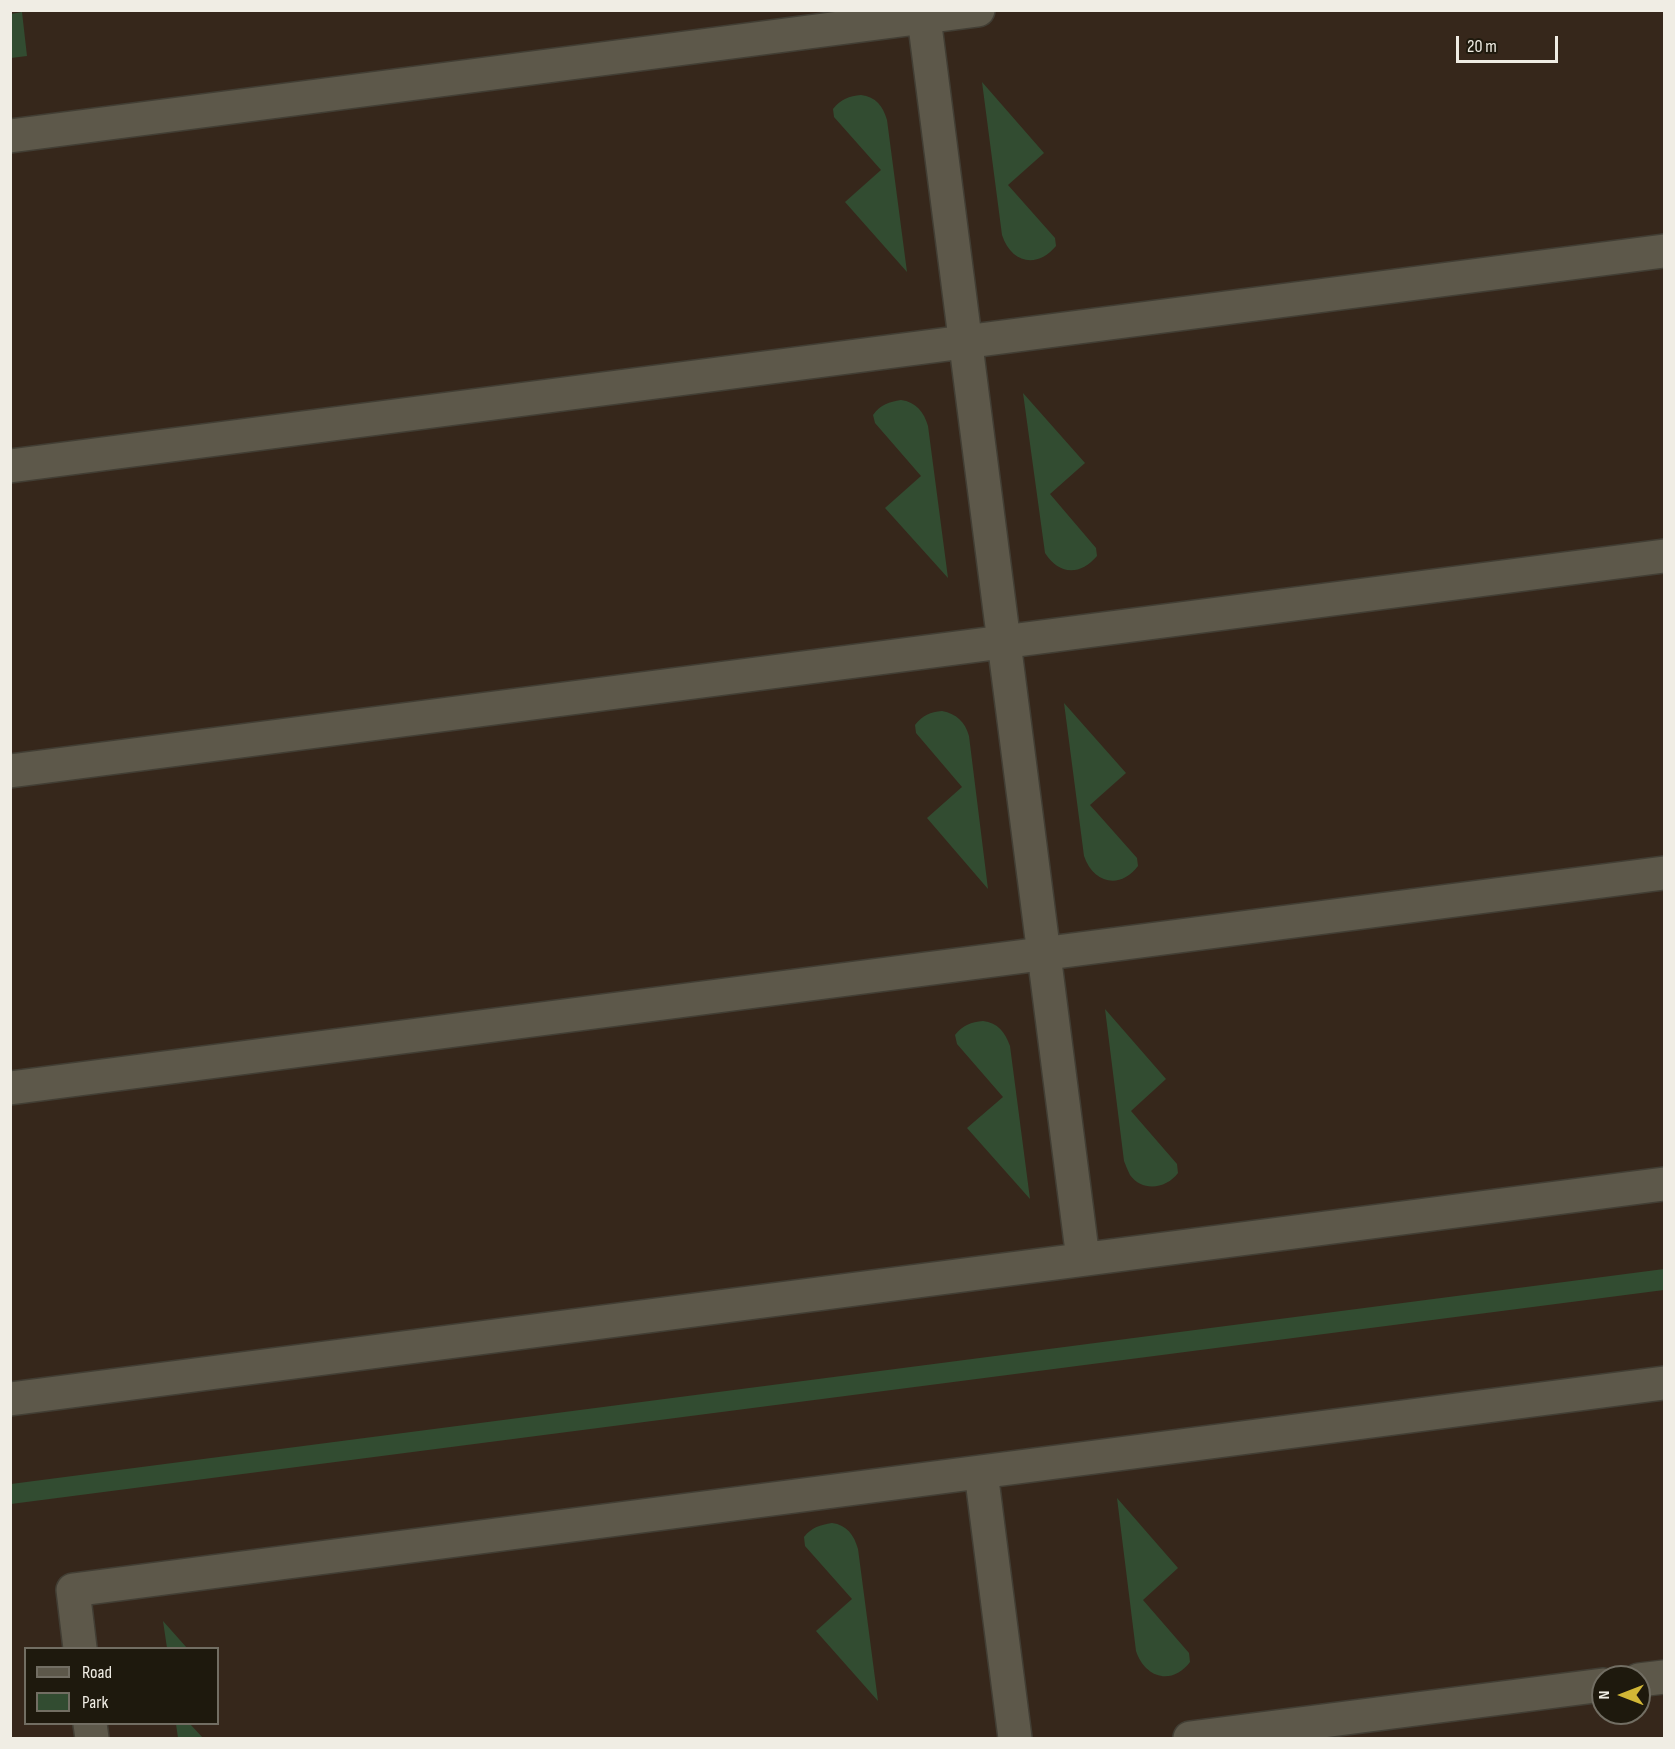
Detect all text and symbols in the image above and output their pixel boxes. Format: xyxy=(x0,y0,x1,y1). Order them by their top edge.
scale bar xyxy=(1459,24,1561,62)
text: 20 m xyxy=(1467,36,1497,57)
legend xyxy=(24,1647,219,1725)
text: Road xyxy=(82,1662,112,1683)
north arrow xyxy=(1591,1665,1651,1725)
text: N xyxy=(1595,1691,1614,1699)
text: Park xyxy=(82,1692,108,1713)

